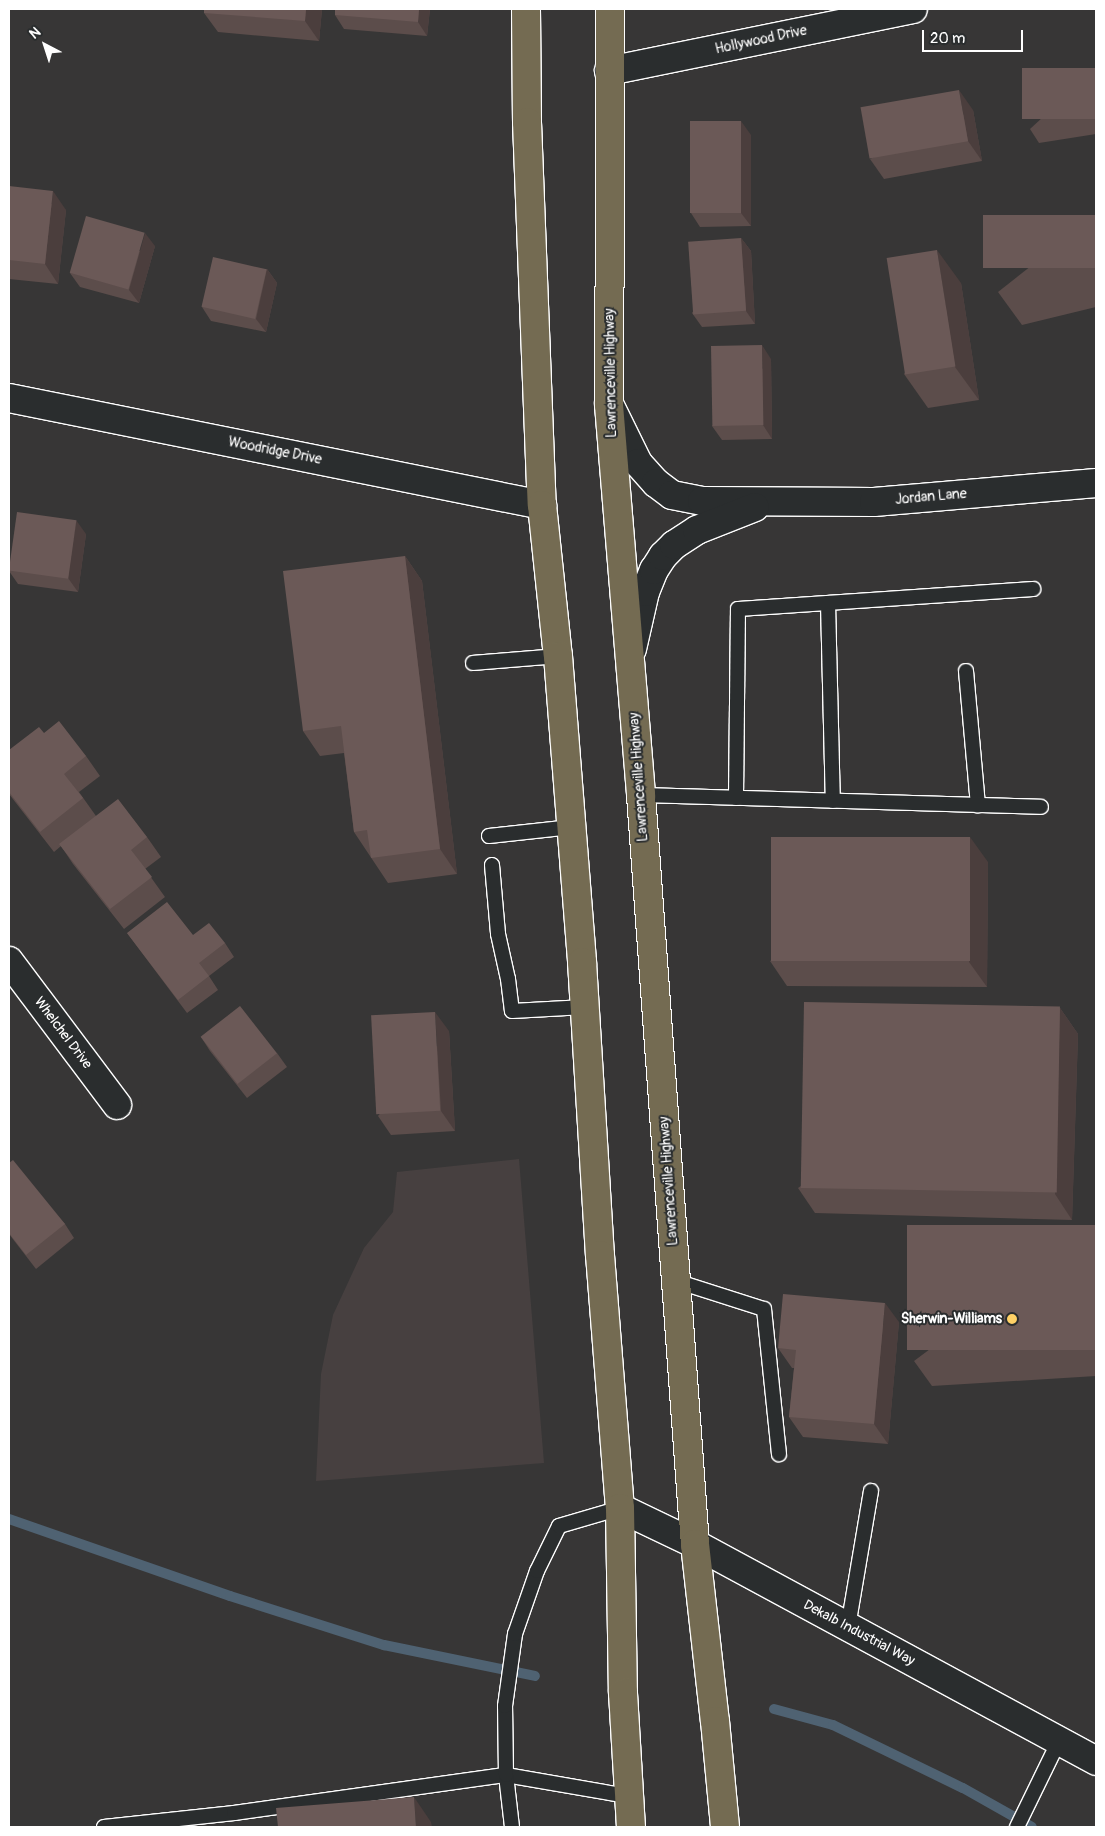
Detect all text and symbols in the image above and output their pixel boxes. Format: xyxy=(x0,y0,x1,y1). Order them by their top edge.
north arrow xyxy=(20,20,70,70)
scale bar xyxy=(925,20,1026,52)
street label: Hollywood Drive xyxy=(714,22,808,58)
text: N xyxy=(26,24,44,43)
text: 20 m xyxy=(930,29,965,48)
street label: Lawrenceville Highway xyxy=(601,308,621,438)
street label: Woodridge Drive xyxy=(227,434,323,468)
street label: Jordan Lane xyxy=(895,486,967,508)
street label: Lawrenceville Highway xyxy=(626,712,652,842)
street label: Whelchel Drive xyxy=(31,994,95,1072)
street label: Lawrenceville Highway xyxy=(656,1116,682,1246)
place label: Sherwin-Williams xyxy=(901,1311,1002,1327)
marker: Sherwin-Williams xyxy=(1006,1313,1018,1325)
street label: Dekalb Industrial Way xyxy=(800,1597,918,1669)

